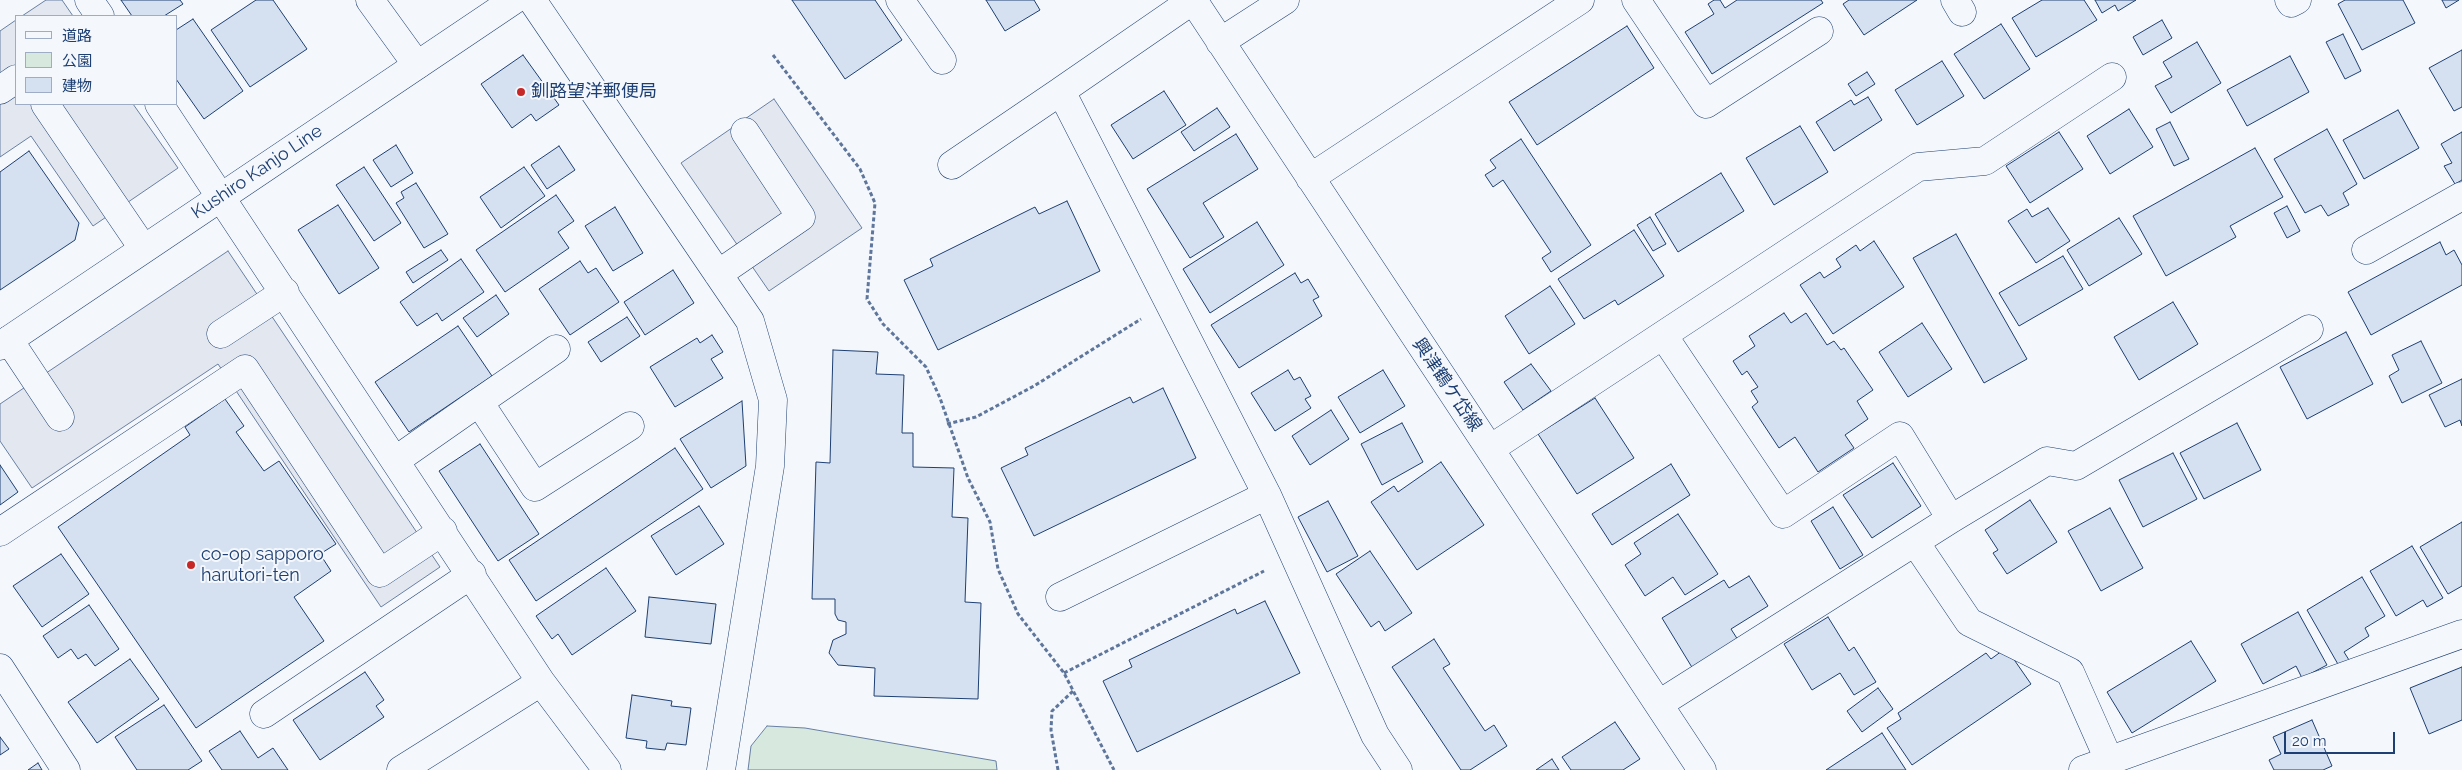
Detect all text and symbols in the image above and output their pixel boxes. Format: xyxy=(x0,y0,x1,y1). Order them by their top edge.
legend xyxy=(15,15,178,105)
text: 道路 xyxy=(62,27,92,45)
text: 公園 xyxy=(62,52,92,70)
text: 建物 xyxy=(62,77,92,95)
place label: 釧路望洋郵便局 xyxy=(531,81,657,103)
marker: 釧路望洋郵便局 xyxy=(515,86,527,98)
street label: Kushiro Kanjo Line xyxy=(188,120,326,224)
street label: 興津鶴ケ岱線 xyxy=(1408,334,1486,436)
place label: co-op sapporo harutori-ten xyxy=(201,544,324,586)
marker: co-op sapporo harutori-ten xyxy=(185,559,197,571)
scale bar xyxy=(2287,722,2398,754)
text: 20 m xyxy=(2292,732,2327,750)

